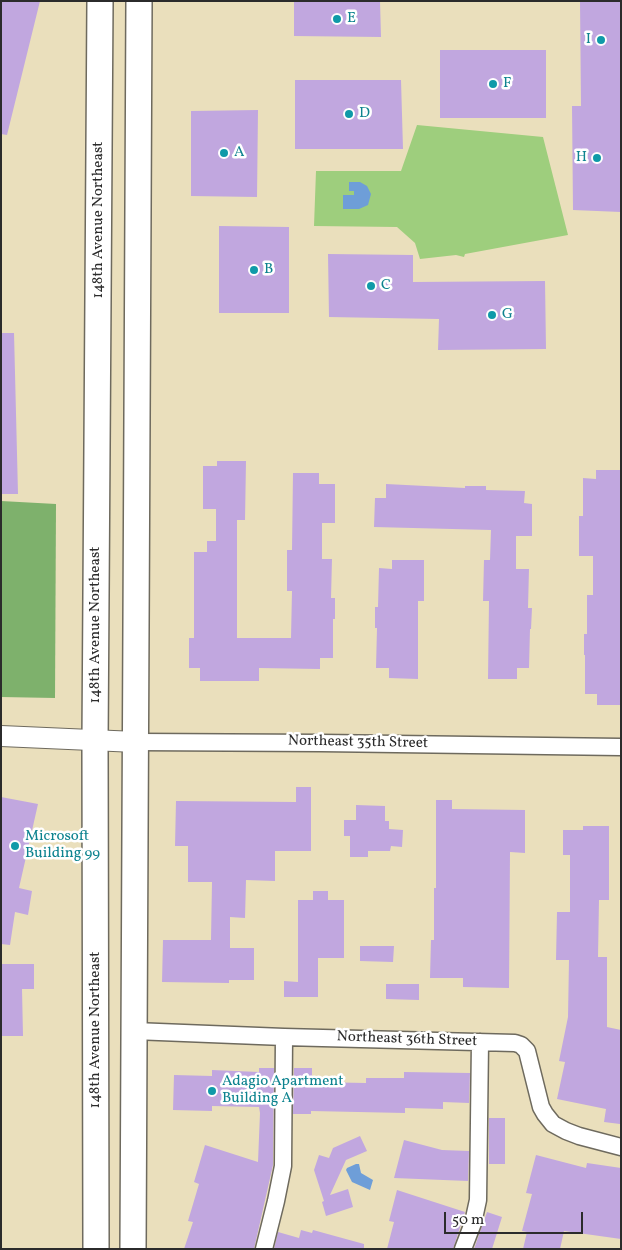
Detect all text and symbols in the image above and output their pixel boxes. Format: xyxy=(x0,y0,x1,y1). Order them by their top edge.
place label: E xyxy=(347,10,356,28)
marker: E xyxy=(331,13,343,25)
place label: I xyxy=(586,31,591,49)
marker: I xyxy=(595,34,607,46)
place label: F xyxy=(503,75,511,93)
marker: F xyxy=(487,78,499,90)
place label: D xyxy=(359,105,370,123)
marker: D xyxy=(343,108,355,120)
street label: 148th Avenue Northeast xyxy=(90,141,108,299)
place label: A xyxy=(234,144,245,162)
marker: A xyxy=(218,147,230,159)
place label: H xyxy=(576,149,587,167)
marker: H xyxy=(591,152,603,164)
place label: B xyxy=(264,261,273,279)
marker: B xyxy=(248,264,260,276)
place label: C xyxy=(381,277,391,295)
marker: C xyxy=(365,280,377,292)
place label: G xyxy=(502,306,513,324)
marker: G xyxy=(486,309,498,321)
street label: 148th Avenue Northeast xyxy=(87,546,105,704)
street label: Northeast 35th Street xyxy=(288,733,428,753)
place label: Microsoft Building 99 xyxy=(25,828,100,863)
marker: Microsoft Building 99 xyxy=(9,840,21,852)
street label: 148th Avenue Northeast xyxy=(87,951,105,1109)
street label: Northeast 36th Street xyxy=(336,1029,478,1051)
place label: Adagio Apartment Building A xyxy=(222,1073,344,1108)
marker: Adagio Apartment Building A xyxy=(206,1085,218,1097)
scale bar xyxy=(447,1202,586,1234)
text: 50 m xyxy=(452,1210,484,1231)

